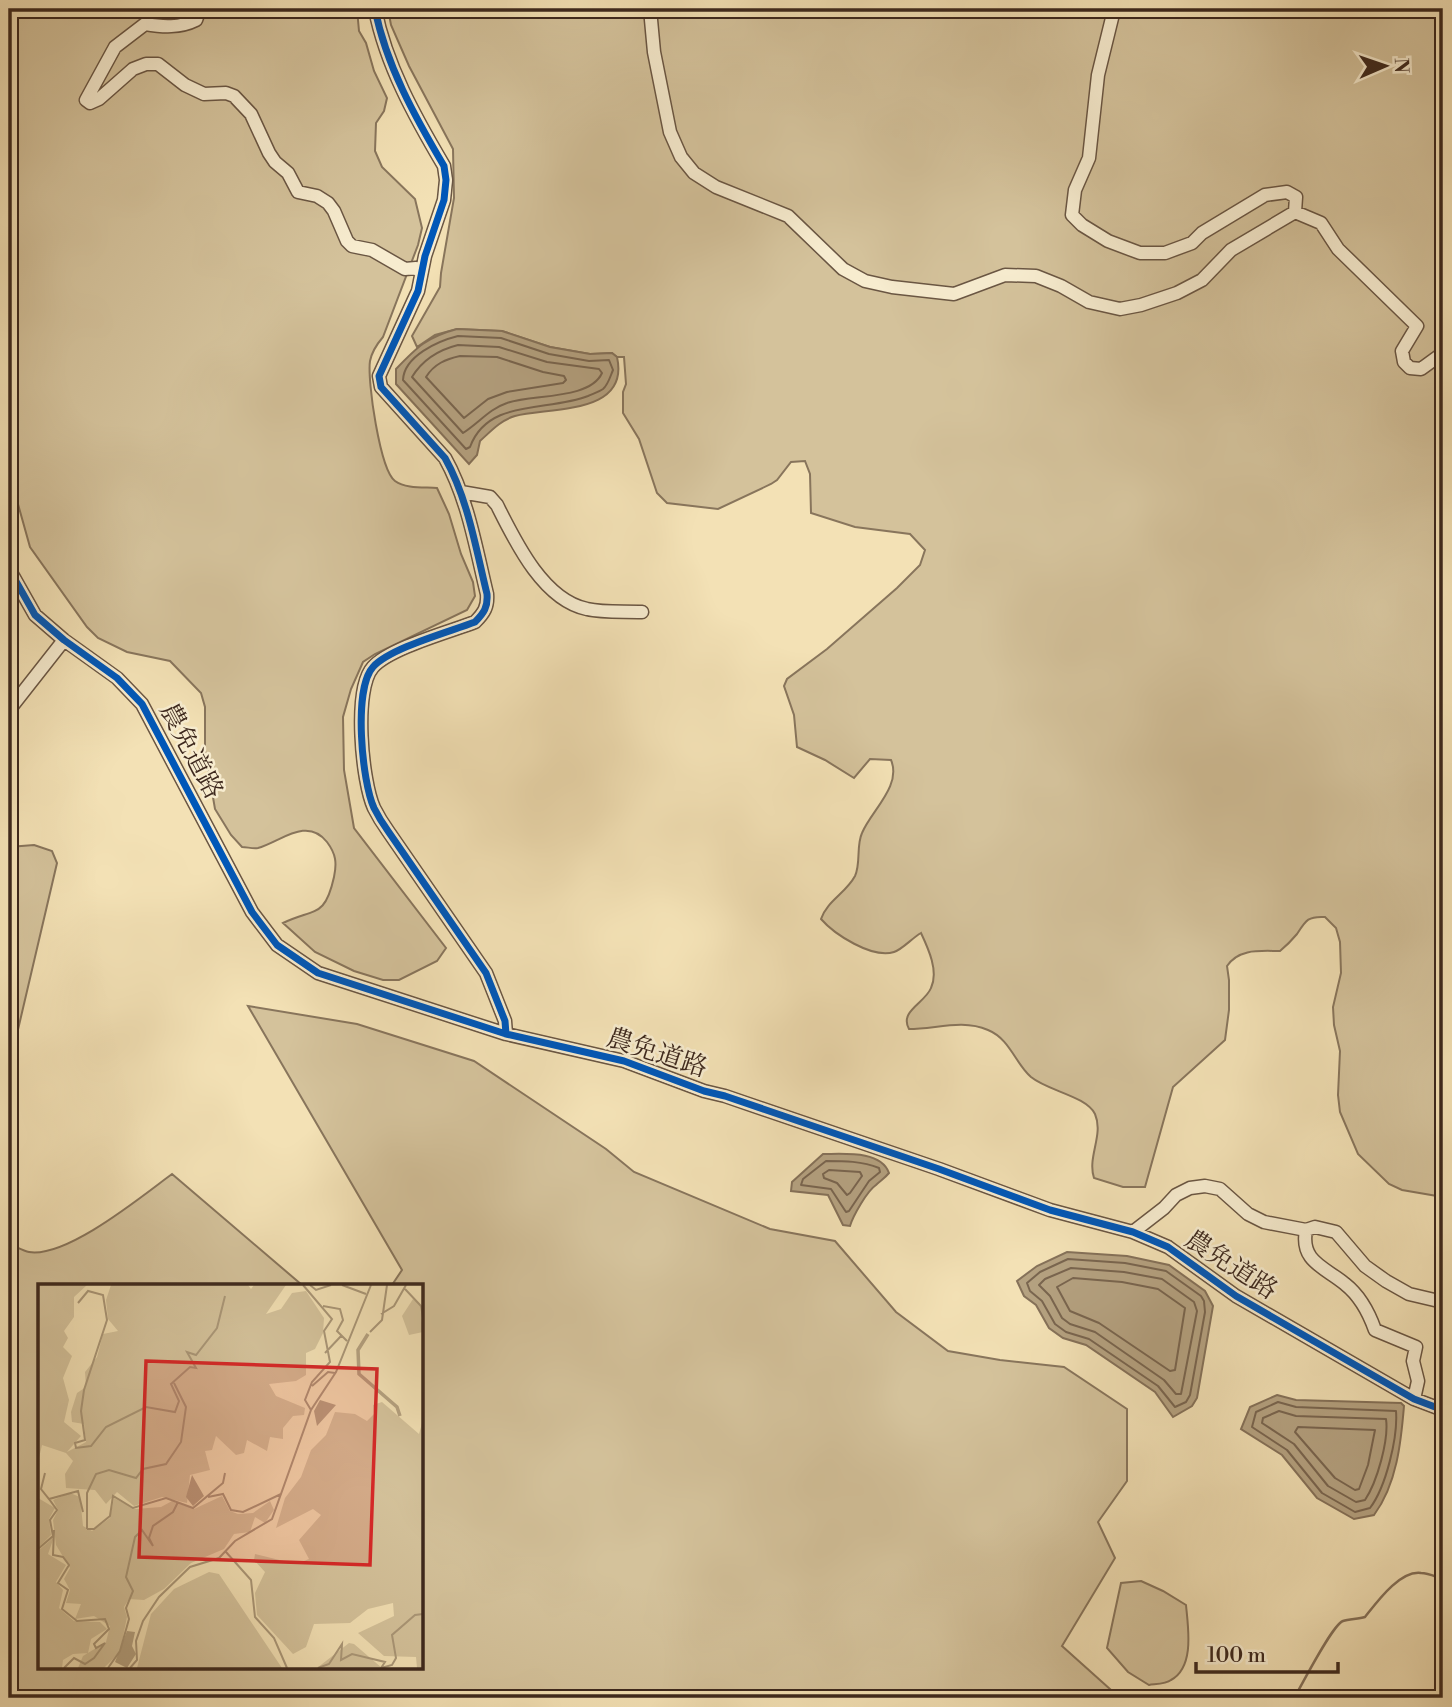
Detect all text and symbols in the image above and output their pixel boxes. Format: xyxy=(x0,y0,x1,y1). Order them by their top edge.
north arrow xyxy=(1350,32,1420,102)
text: N xyxy=(1389,58,1413,73)
street label: 農免道路 xyxy=(152,698,230,804)
street label: 農免道路 xyxy=(603,1022,711,1084)
street label: 農免道路 xyxy=(1179,1223,1283,1307)
inset map xyxy=(38,1284,424,1668)
scale bar xyxy=(1196,1630,1338,1674)
text: 100 m xyxy=(1207,1643,1266,1669)

